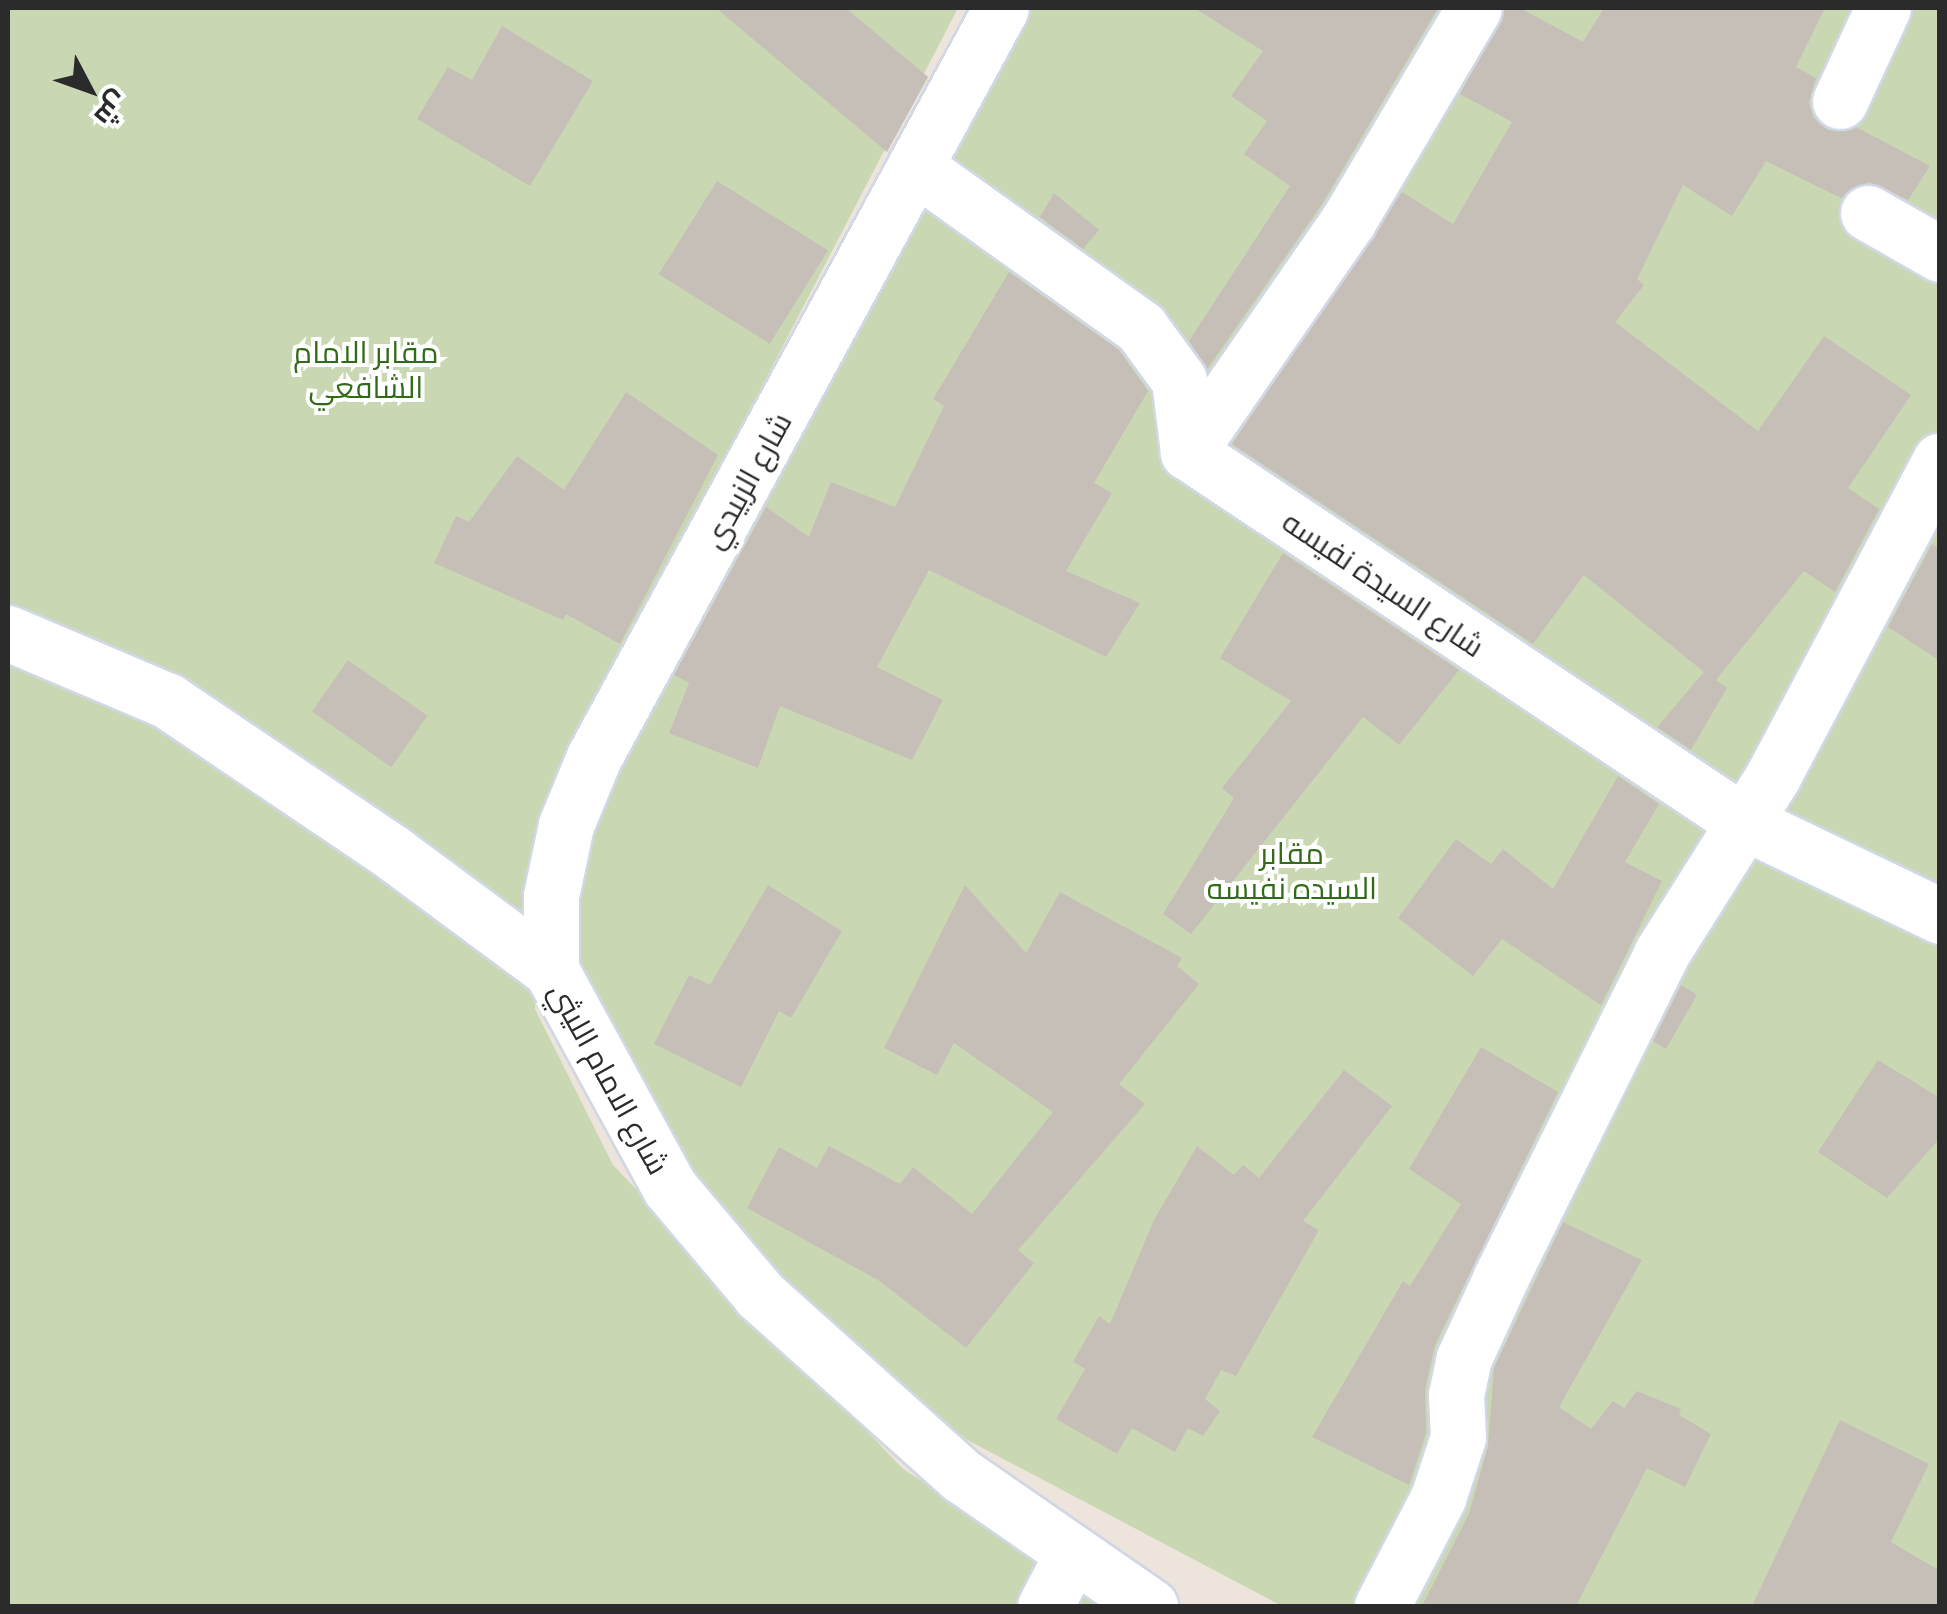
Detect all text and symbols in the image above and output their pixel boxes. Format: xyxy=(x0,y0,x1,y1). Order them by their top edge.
north arrow xyxy=(40,40,140,140)
text: ش xyxy=(88,85,137,134)
park label: مقابر الامام الشافعي xyxy=(293,333,439,404)
street label: شارع الزبيدي xyxy=(694,406,798,554)
street label: شارع السيدة نفيسه xyxy=(1276,502,1492,664)
park label: مقابر السيده نفيسه xyxy=(1207,834,1377,904)
street label: شارع الامام الليثي xyxy=(543,976,677,1180)

